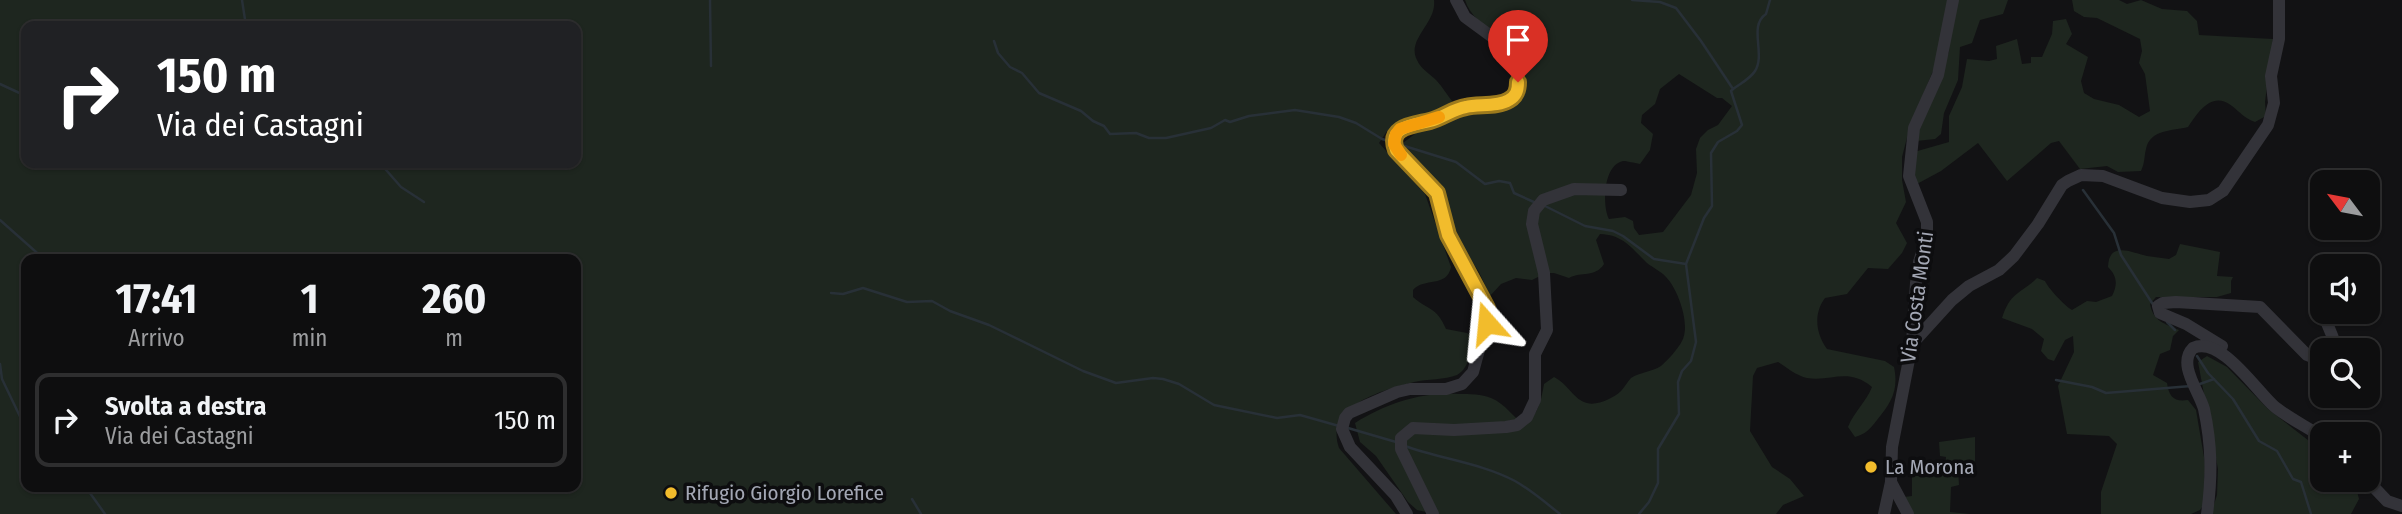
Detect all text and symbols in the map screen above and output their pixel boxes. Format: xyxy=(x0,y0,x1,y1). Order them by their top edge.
pin xyxy=(1488,10,1548,82)
icon: arrive xyxy=(1499,21,1537,59)
text: 150 m xyxy=(157,46,276,105)
icon: right xyxy=(42,49,133,140)
text: Via dei Castagni xyxy=(157,106,364,144)
north arrow xyxy=(2310,170,2380,240)
map controls xyxy=(2310,170,2380,492)
street label: Via Costa Monti xyxy=(1895,230,1939,364)
button: sound xyxy=(2310,254,2380,324)
text: 17:41 xyxy=(116,274,197,324)
text: 1 xyxy=(301,274,318,324)
text: 260 xyxy=(422,274,486,324)
position arrow xyxy=(1450,286,1524,360)
text: Arrivo xyxy=(128,324,185,352)
text: min xyxy=(292,324,327,352)
text: m xyxy=(445,324,463,352)
button: search xyxy=(2310,338,2380,408)
text: Svolta a destra xyxy=(105,391,266,422)
icon: right xyxy=(46,401,84,439)
text: 150 m xyxy=(494,405,556,436)
text: Via dei Castagni xyxy=(105,422,254,450)
button: + xyxy=(2310,422,2380,492)
place label: La Morona xyxy=(1885,454,1975,480)
marker: La Morona xyxy=(1863,459,1879,475)
place label: Rifugio Giorgio Lorefice xyxy=(685,480,884,506)
marker: Rifugio Giorgio Lorefice xyxy=(663,485,679,501)

